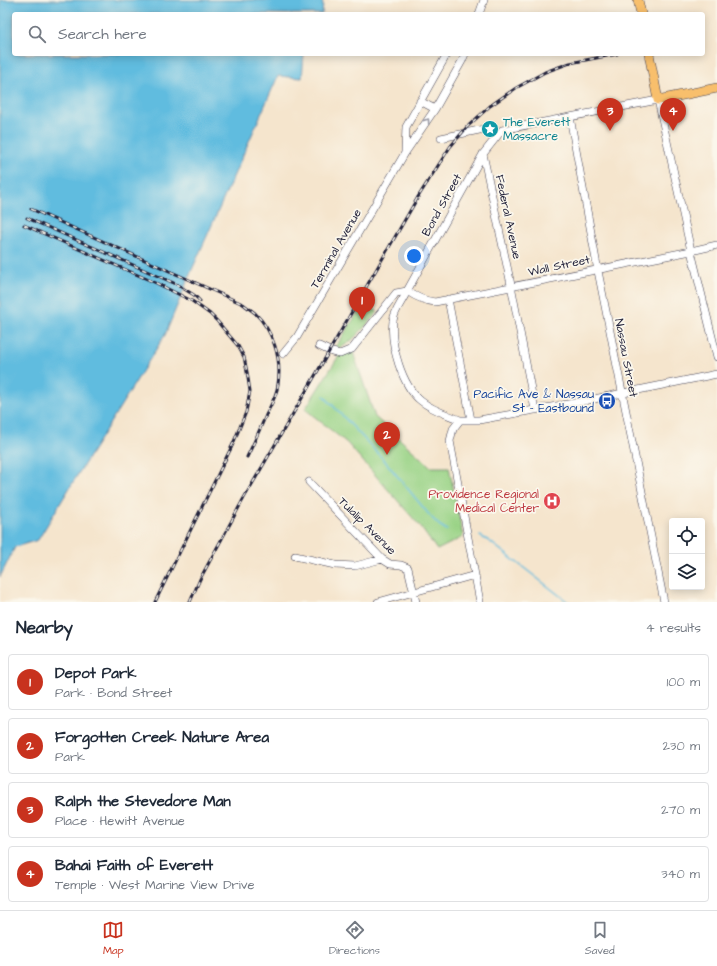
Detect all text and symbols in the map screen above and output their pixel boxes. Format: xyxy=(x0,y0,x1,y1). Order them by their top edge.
search box xyxy=(12,12,705,56)
icon: search xyxy=(26,23,48,45)
text: Search here xyxy=(58,24,147,45)
pin: 3 xyxy=(597,98,623,131)
pin: 4 xyxy=(660,98,686,131)
place label: The Everett Massacre xyxy=(503,114,570,145)
one-way arrow xyxy=(423,118,430,125)
place icon: The Everett Massacre xyxy=(480,119,500,139)
street label: Bond Street xyxy=(418,170,466,239)
street label: Federal Avenue xyxy=(491,173,525,261)
street label: Terminal Avenue xyxy=(306,206,366,292)
your location xyxy=(404,246,424,266)
street label: Wall Street xyxy=(526,251,592,281)
pin: 1 xyxy=(349,287,375,320)
street label: Nassau Street xyxy=(610,317,642,399)
place label: Pacific Ave & Nassau St - Eastbound xyxy=(474,386,594,417)
bus stop icon: Pacific Ave & Nassau St - Eastbound xyxy=(597,391,617,411)
pin: 2 xyxy=(374,422,400,455)
place label: Providence Regional Medical Center xyxy=(429,486,539,517)
hospital icon: Providence Regional Medical Center xyxy=(542,491,562,511)
street label: Tulalip Avenue xyxy=(334,493,400,559)
map controls xyxy=(669,518,705,590)
button: locate xyxy=(669,518,705,554)
button: layers xyxy=(669,554,705,590)
text: Nearby xyxy=(16,616,73,640)
text: 4 results xyxy=(646,619,701,637)
text: Depot Park xyxy=(55,663,136,684)
text: 1 xyxy=(29,673,31,691)
text: 100 m xyxy=(667,673,700,691)
text: Park · Bond Street xyxy=(55,684,172,702)
text: Forgotten Creek Nature Area xyxy=(55,727,269,748)
text: 2 xyxy=(26,737,34,755)
text: 230 m xyxy=(662,737,700,755)
text: Park xyxy=(55,748,85,766)
text: Ralph the Stevedore Man xyxy=(55,791,231,812)
text: 3 xyxy=(27,801,33,819)
text: 270 m xyxy=(661,801,700,819)
text: Place · Hewitt Avenue xyxy=(55,812,185,830)
text: Bahai Faith of Everett xyxy=(55,855,213,876)
text: 4 xyxy=(26,865,34,883)
text: 340 m xyxy=(661,865,700,883)
text: Temple · West Marine View Drive xyxy=(55,876,255,894)
tab: Map xyxy=(102,919,124,958)
tab: Directions xyxy=(329,919,380,958)
tab: Saved xyxy=(585,919,615,958)

